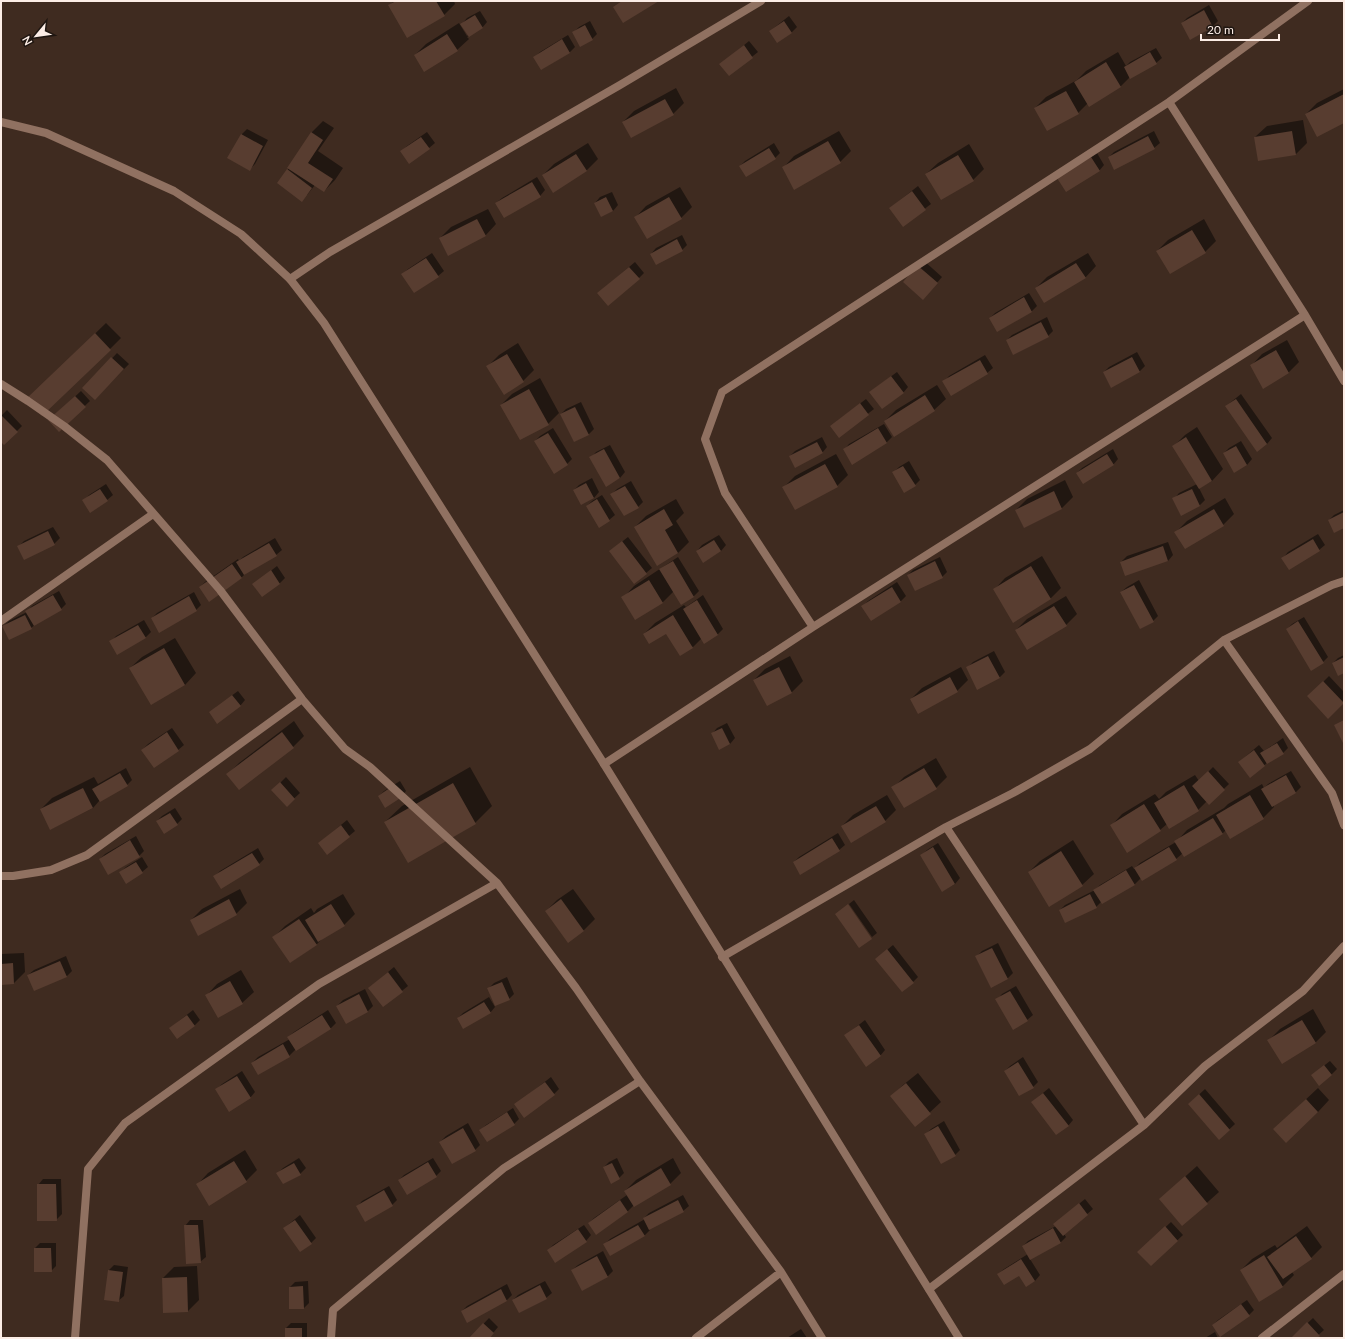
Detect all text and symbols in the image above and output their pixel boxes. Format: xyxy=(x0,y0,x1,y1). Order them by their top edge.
north arrow xyxy=(16,16,56,56)
scale bar xyxy=(1201,16,1279,42)
text: 20 m xyxy=(1207,22,1234,37)
text: N xyxy=(19,34,35,48)

